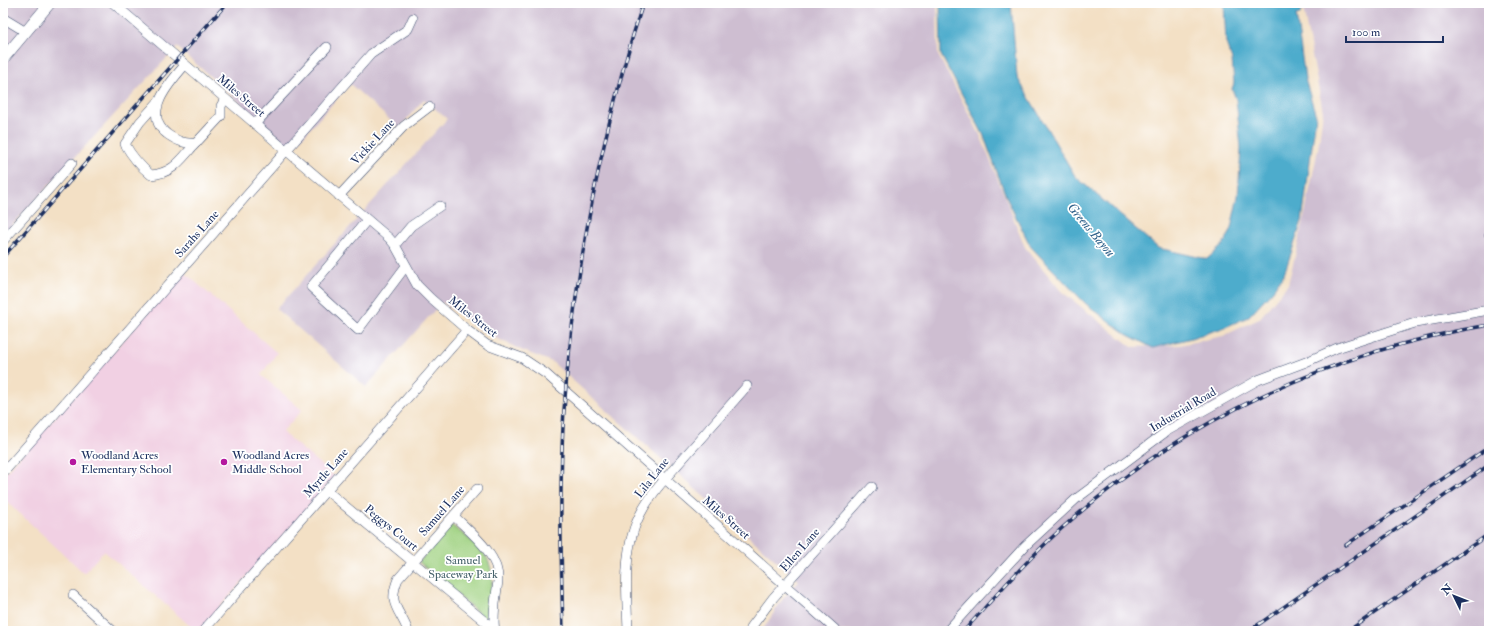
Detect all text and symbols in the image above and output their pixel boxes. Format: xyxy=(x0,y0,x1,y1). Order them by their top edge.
scale bar xyxy=(1346,18,1443,44)
text: 100 m xyxy=(1352,25,1381,40)
street label: Miles Street xyxy=(214,71,268,121)
street label: Vickie Lane xyxy=(348,116,398,168)
water label: Greens Bayou xyxy=(1064,200,1118,260)
street label: Sarahs Lane xyxy=(172,207,222,261)
street label: Miles Street xyxy=(445,293,501,341)
street label: Industrial Road xyxy=(1147,384,1219,436)
street label: Myrtle Lane xyxy=(301,445,351,501)
place label: Woodland Acres Elementary School xyxy=(80,448,172,477)
place label: Woodland Acres Middle School xyxy=(231,448,309,477)
street label: Lila Lane xyxy=(632,455,672,501)
marker: Woodland Acres Elementary School xyxy=(68,457,78,467)
marker: Woodland Acres Middle School xyxy=(219,457,229,467)
street label: Samuel Lane xyxy=(416,483,468,539)
street label: Miles Street xyxy=(699,493,753,543)
street label: Peggys Court xyxy=(361,502,421,554)
street label: Ellen Lane xyxy=(777,525,823,575)
park label: Samuel Spaceway Park xyxy=(428,553,498,582)
north arrow xyxy=(1434,576,1474,616)
text: N xyxy=(1438,581,1456,598)

